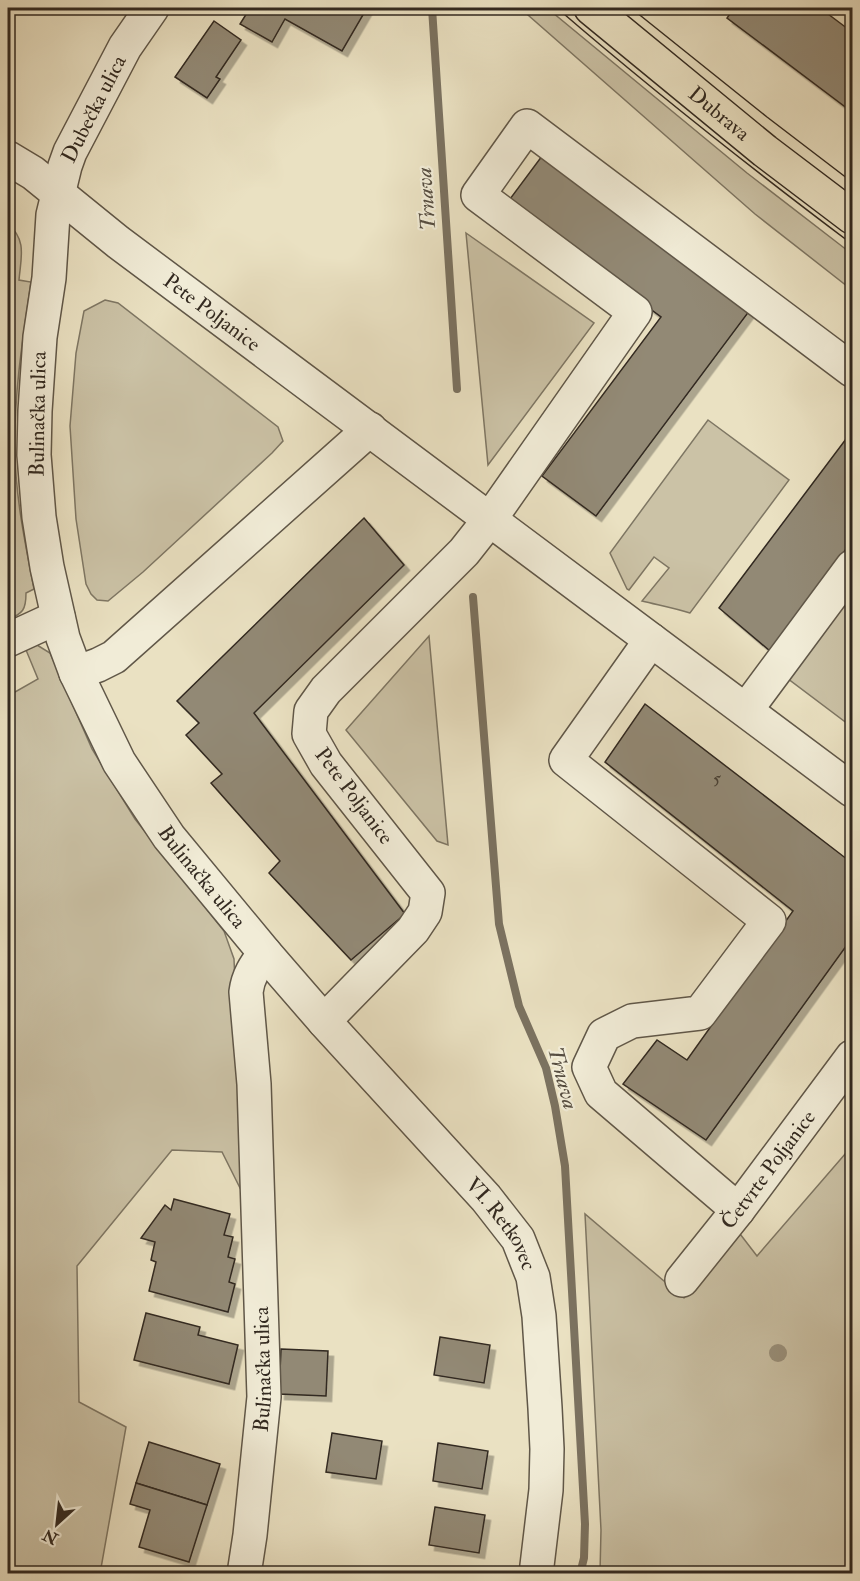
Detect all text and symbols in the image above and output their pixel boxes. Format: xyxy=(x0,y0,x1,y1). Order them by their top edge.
street label: Dubečka ulica xyxy=(55,50,133,167)
street label: Dubrava xyxy=(683,80,756,147)
water label: Trnava xyxy=(410,166,442,232)
street label: Pete Poljanice xyxy=(158,267,266,357)
street label: Bulinačka ulica xyxy=(23,351,53,477)
street label: Pete Poljanice xyxy=(309,742,399,850)
house number: 5 xyxy=(713,767,721,790)
street label: Bulinačka ulica xyxy=(152,820,253,934)
water label: Trnava xyxy=(541,1044,585,1112)
street label: Četvrte Poljanice xyxy=(715,1104,821,1235)
street label: VI. Retkovec xyxy=(460,1171,543,1274)
street label: Bulinačka ulica xyxy=(247,1306,278,1433)
north arrow xyxy=(27,1494,87,1554)
text: N xyxy=(39,1524,62,1549)

